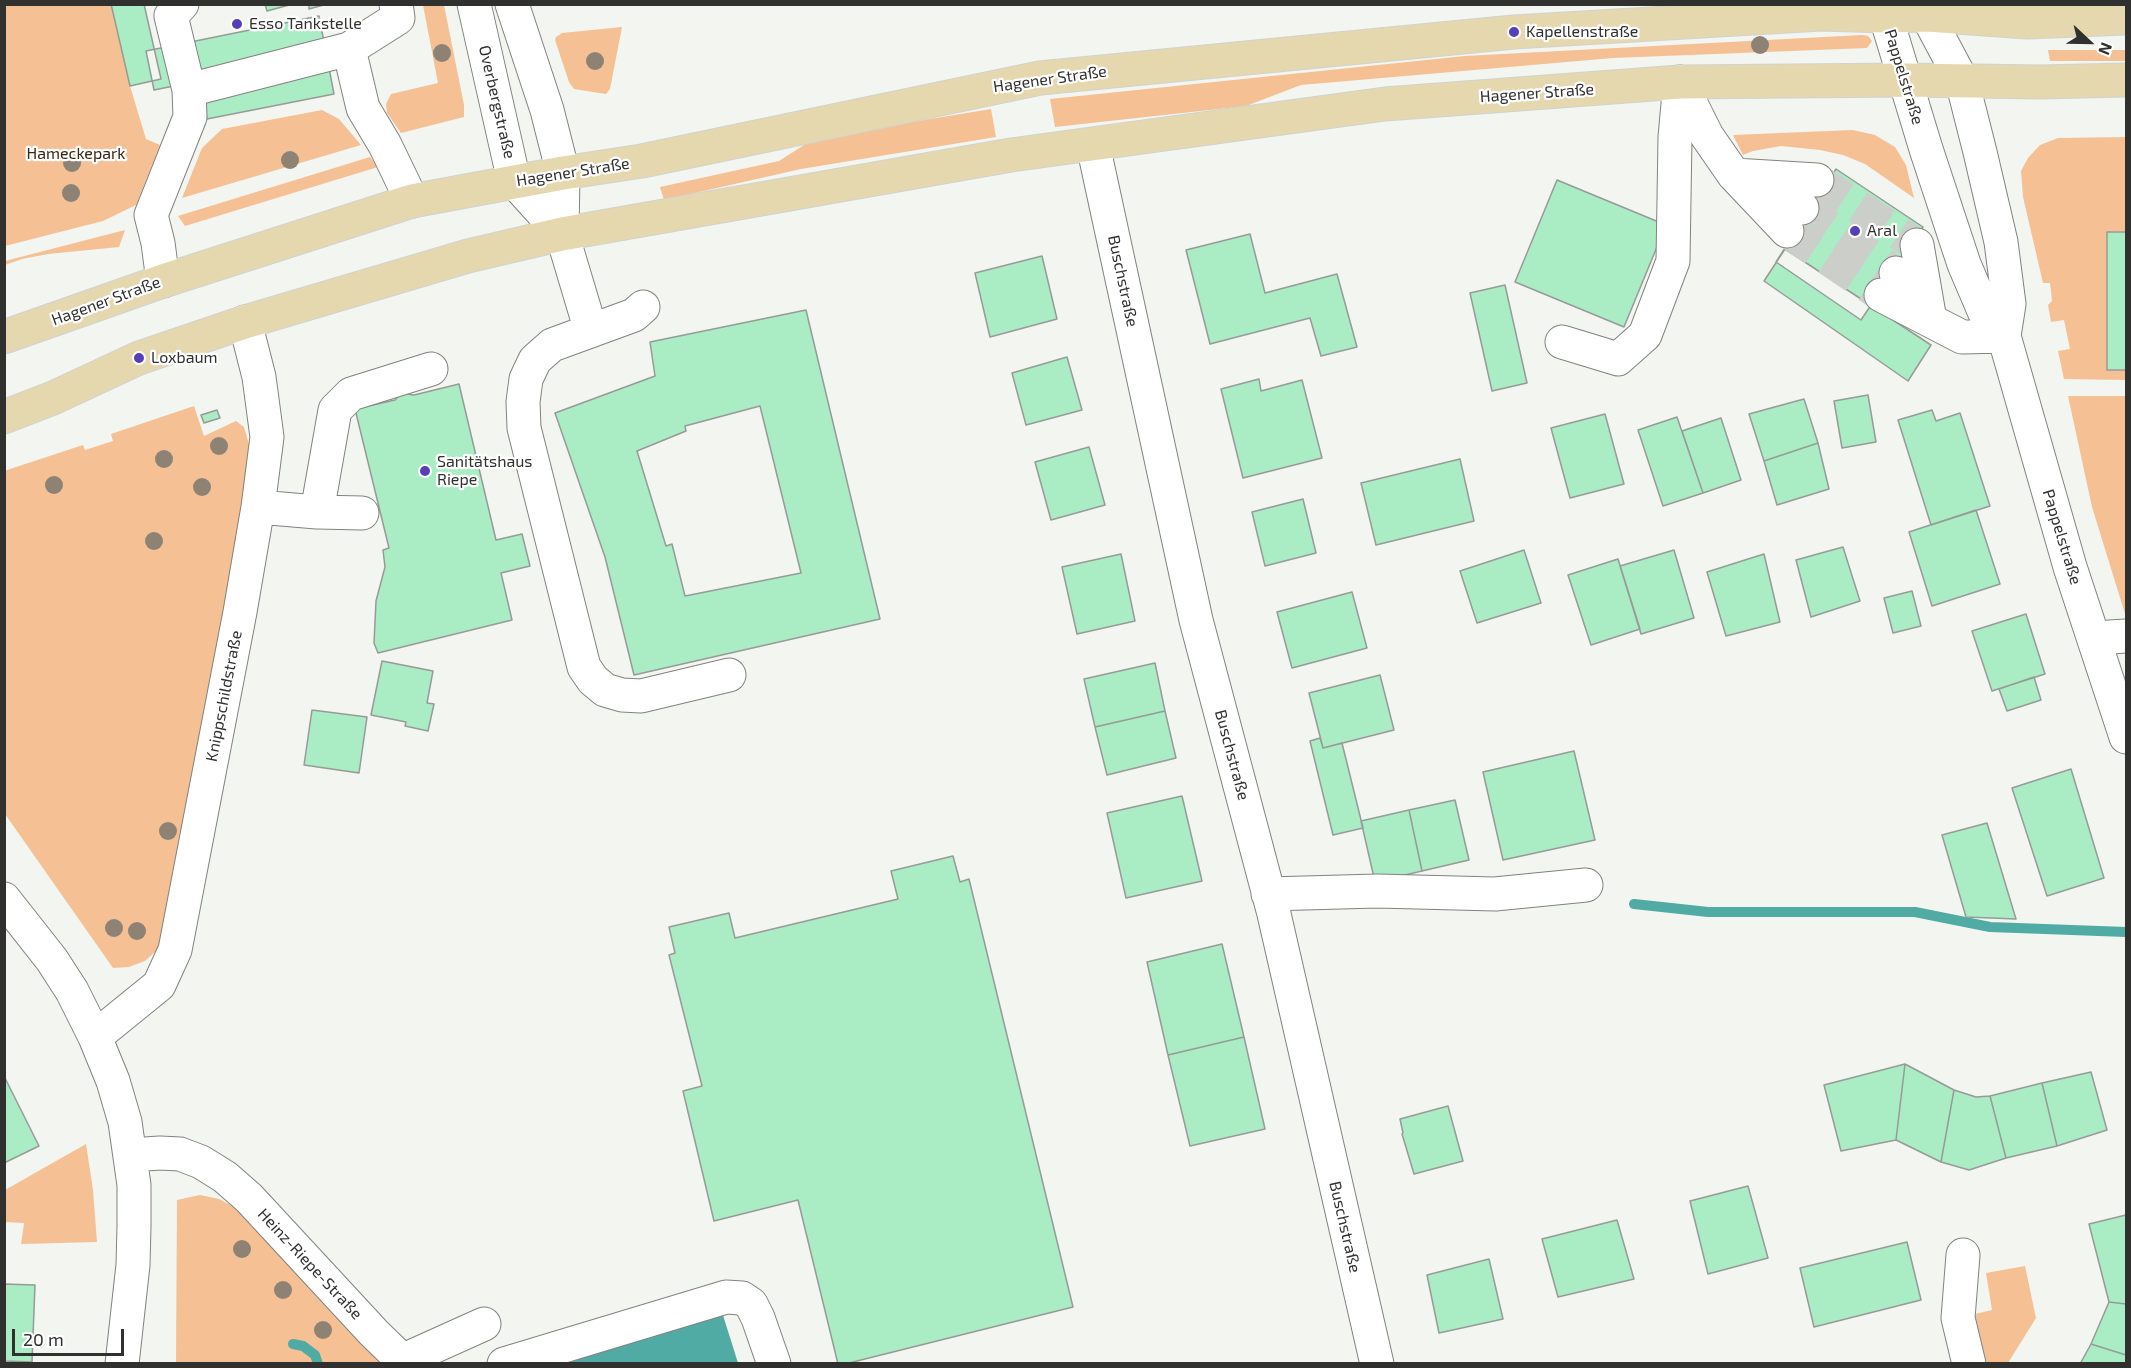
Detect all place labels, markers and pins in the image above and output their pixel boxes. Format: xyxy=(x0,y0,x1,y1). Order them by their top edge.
place label: Esso Tankstelle xyxy=(249,14,362,34)
marker: Esso Tankstelle xyxy=(230,17,244,31)
place label: Kapellenstraße xyxy=(1526,22,1638,42)
marker: Kapellenstraße xyxy=(1507,25,1521,39)
place label: Aral xyxy=(1867,221,1897,241)
marker: Aral xyxy=(1848,224,1862,238)
place label: Loxbaum xyxy=(151,348,218,368)
marker: Loxbaum xyxy=(132,351,146,365)
place label: Sanitätshaus Riepe xyxy=(437,452,532,490)
marker: Sanitätshaus Riepe xyxy=(418,464,432,478)

